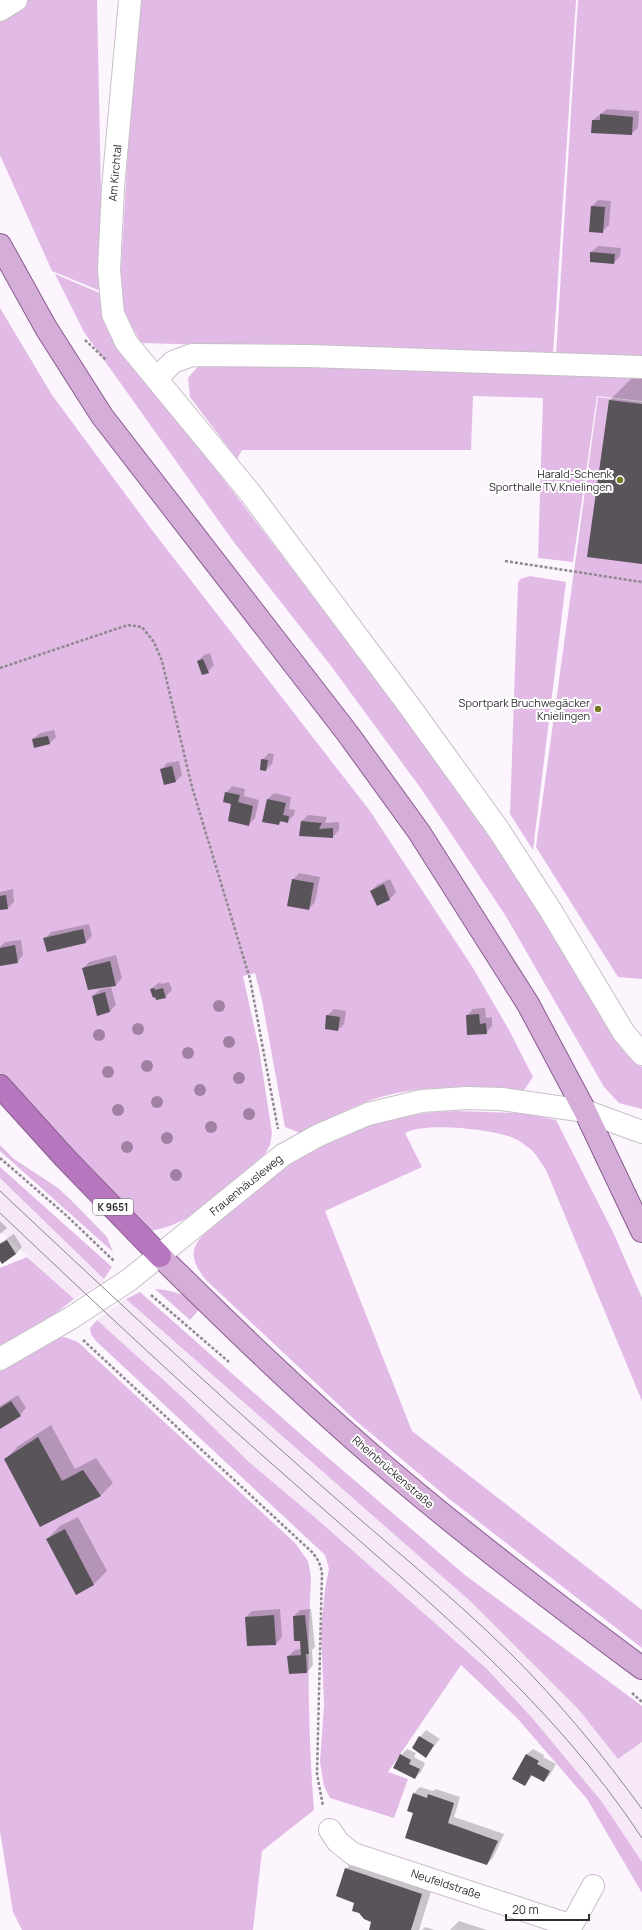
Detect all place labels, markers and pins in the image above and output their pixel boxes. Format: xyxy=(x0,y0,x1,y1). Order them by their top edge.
place label: Harald-Schenk Sporthalle TV Knielingen xyxy=(489,466,613,494)
marker: Harald-Schenk Sporthalle TV Knielingen xyxy=(615,475,625,485)
place label: Sportpark Bruchwegäcker Knielingen xyxy=(459,695,590,723)
marker: Sportpark Bruchwegäcker Knielingen xyxy=(593,704,603,714)

